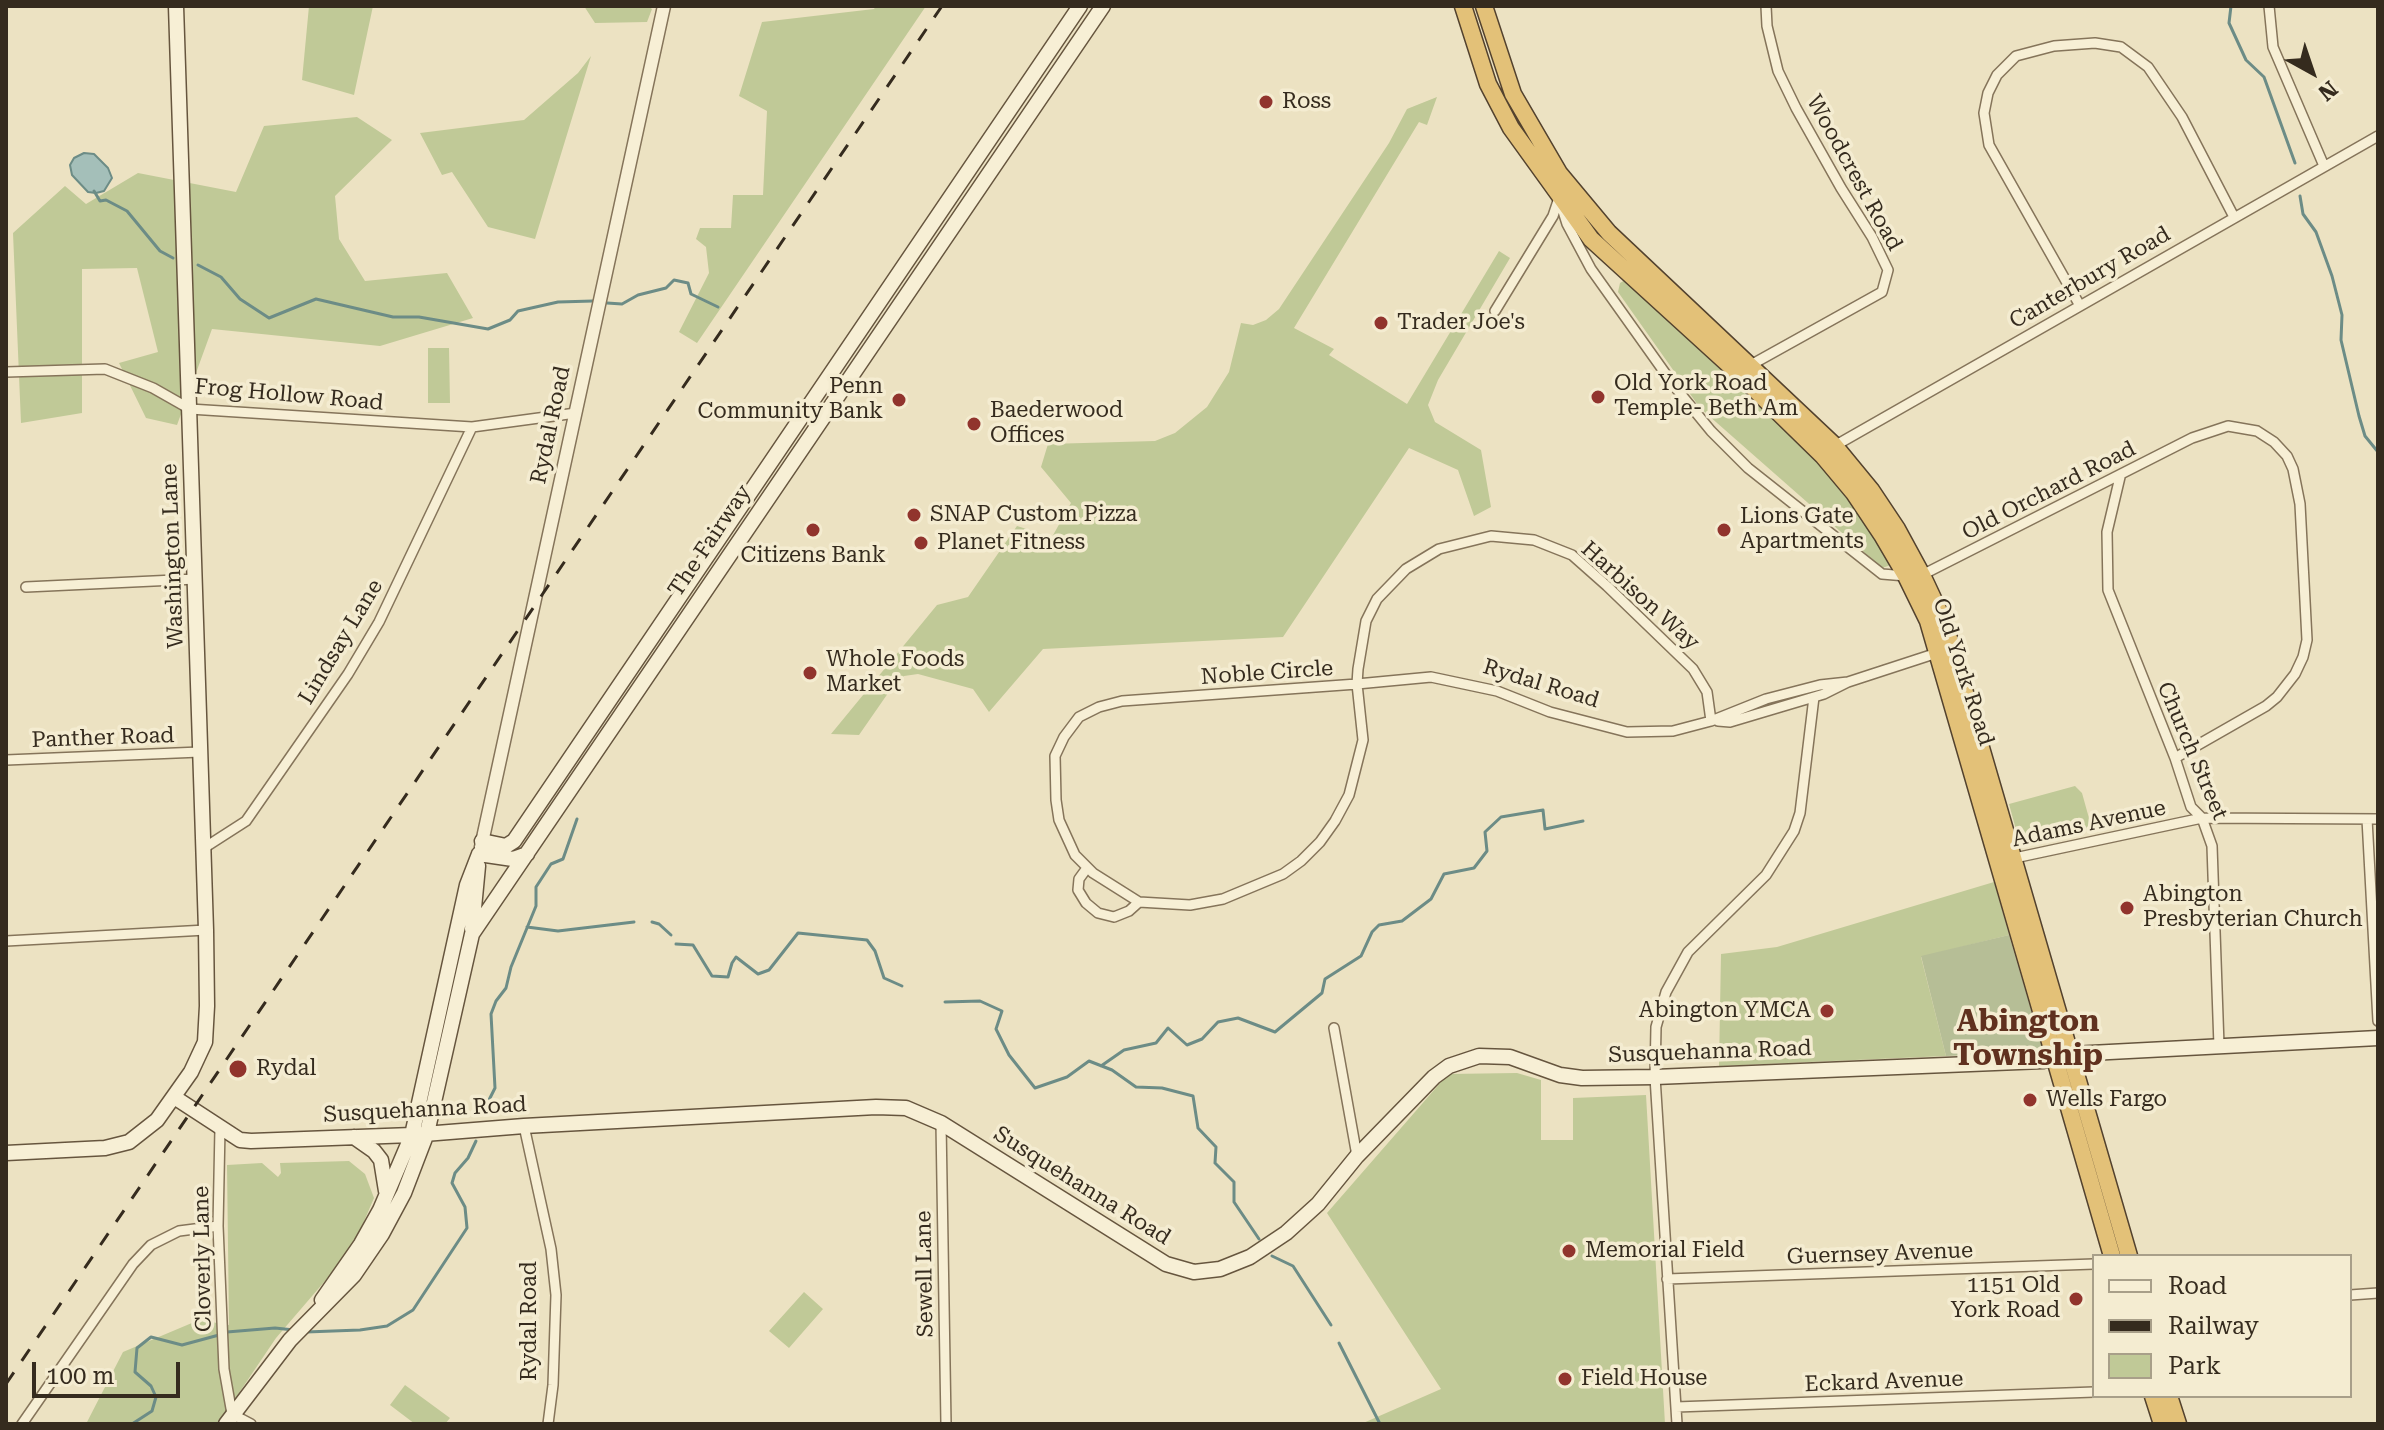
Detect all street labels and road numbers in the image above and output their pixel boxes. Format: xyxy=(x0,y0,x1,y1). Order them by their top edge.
street label: Woodcrest Road xyxy=(1800,91,1908,255)
street label: Canterbury Road xyxy=(2005,221,2175,335)
street label: Rydal Road xyxy=(526,364,576,486)
street label: Frog Hollow Road xyxy=(194,374,384,416)
street label: Old Orchard Road xyxy=(1958,436,2140,546)
street label: Washington Lane xyxy=(157,463,189,649)
street label: The Fairway xyxy=(663,480,757,602)
street label: Harbison Way xyxy=(1576,536,1704,656)
street label: Lindsay Lane xyxy=(293,575,389,709)
street label: Old York Road xyxy=(1927,595,1999,749)
street label: Rydal Road xyxy=(1480,654,1602,714)
street label: Noble Circle xyxy=(1200,655,1334,691)
street label: Church Street xyxy=(2151,678,2233,824)
street label: Panther Road xyxy=(31,722,175,754)
street label: Adams Avenue xyxy=(2010,795,2168,853)
street label: Susquehanna Road xyxy=(1608,1035,1812,1069)
street label: Susquehanna Road xyxy=(323,1091,527,1129)
street label: Susquehanna Road xyxy=(989,1121,1175,1251)
street label: Cloverly Lane xyxy=(189,1186,217,1332)
street label: Sewell Lane xyxy=(911,1210,939,1338)
street label: Guernsey Avenue xyxy=(1786,1238,1974,1270)
street label: Rydal Road xyxy=(517,1261,543,1381)
street label: Eckard Avenue xyxy=(1804,1366,1964,1398)

